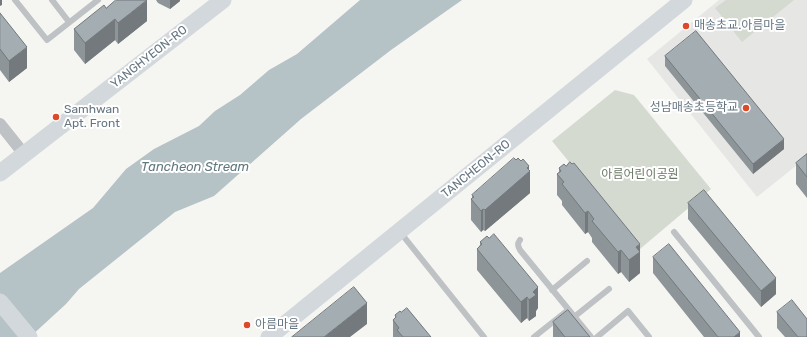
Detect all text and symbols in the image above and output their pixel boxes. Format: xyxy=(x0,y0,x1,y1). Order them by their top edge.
place label: 매송초교.아름마을 xyxy=(694,19,785,33)
marker: 매송초교.아름마을 xyxy=(681,21,691,31)
street label: YANGHYEON-RO xyxy=(108,23,190,91)
place label: 성남매송초등학교 xyxy=(650,101,738,115)
place label: Samhwan Apt. Front xyxy=(64,103,120,131)
marker: 성남매송초등학교 xyxy=(741,103,751,113)
marker: Samhwan Apt. Front xyxy=(51,112,61,122)
street label: TANCHEON-RO xyxy=(439,137,513,201)
water label: Tancheon Stream xyxy=(141,159,249,175)
park label: 아름어린이공원 xyxy=(601,168,679,182)
place label: 아름마을 xyxy=(255,318,299,332)
marker: 아름마을 xyxy=(242,320,252,330)

